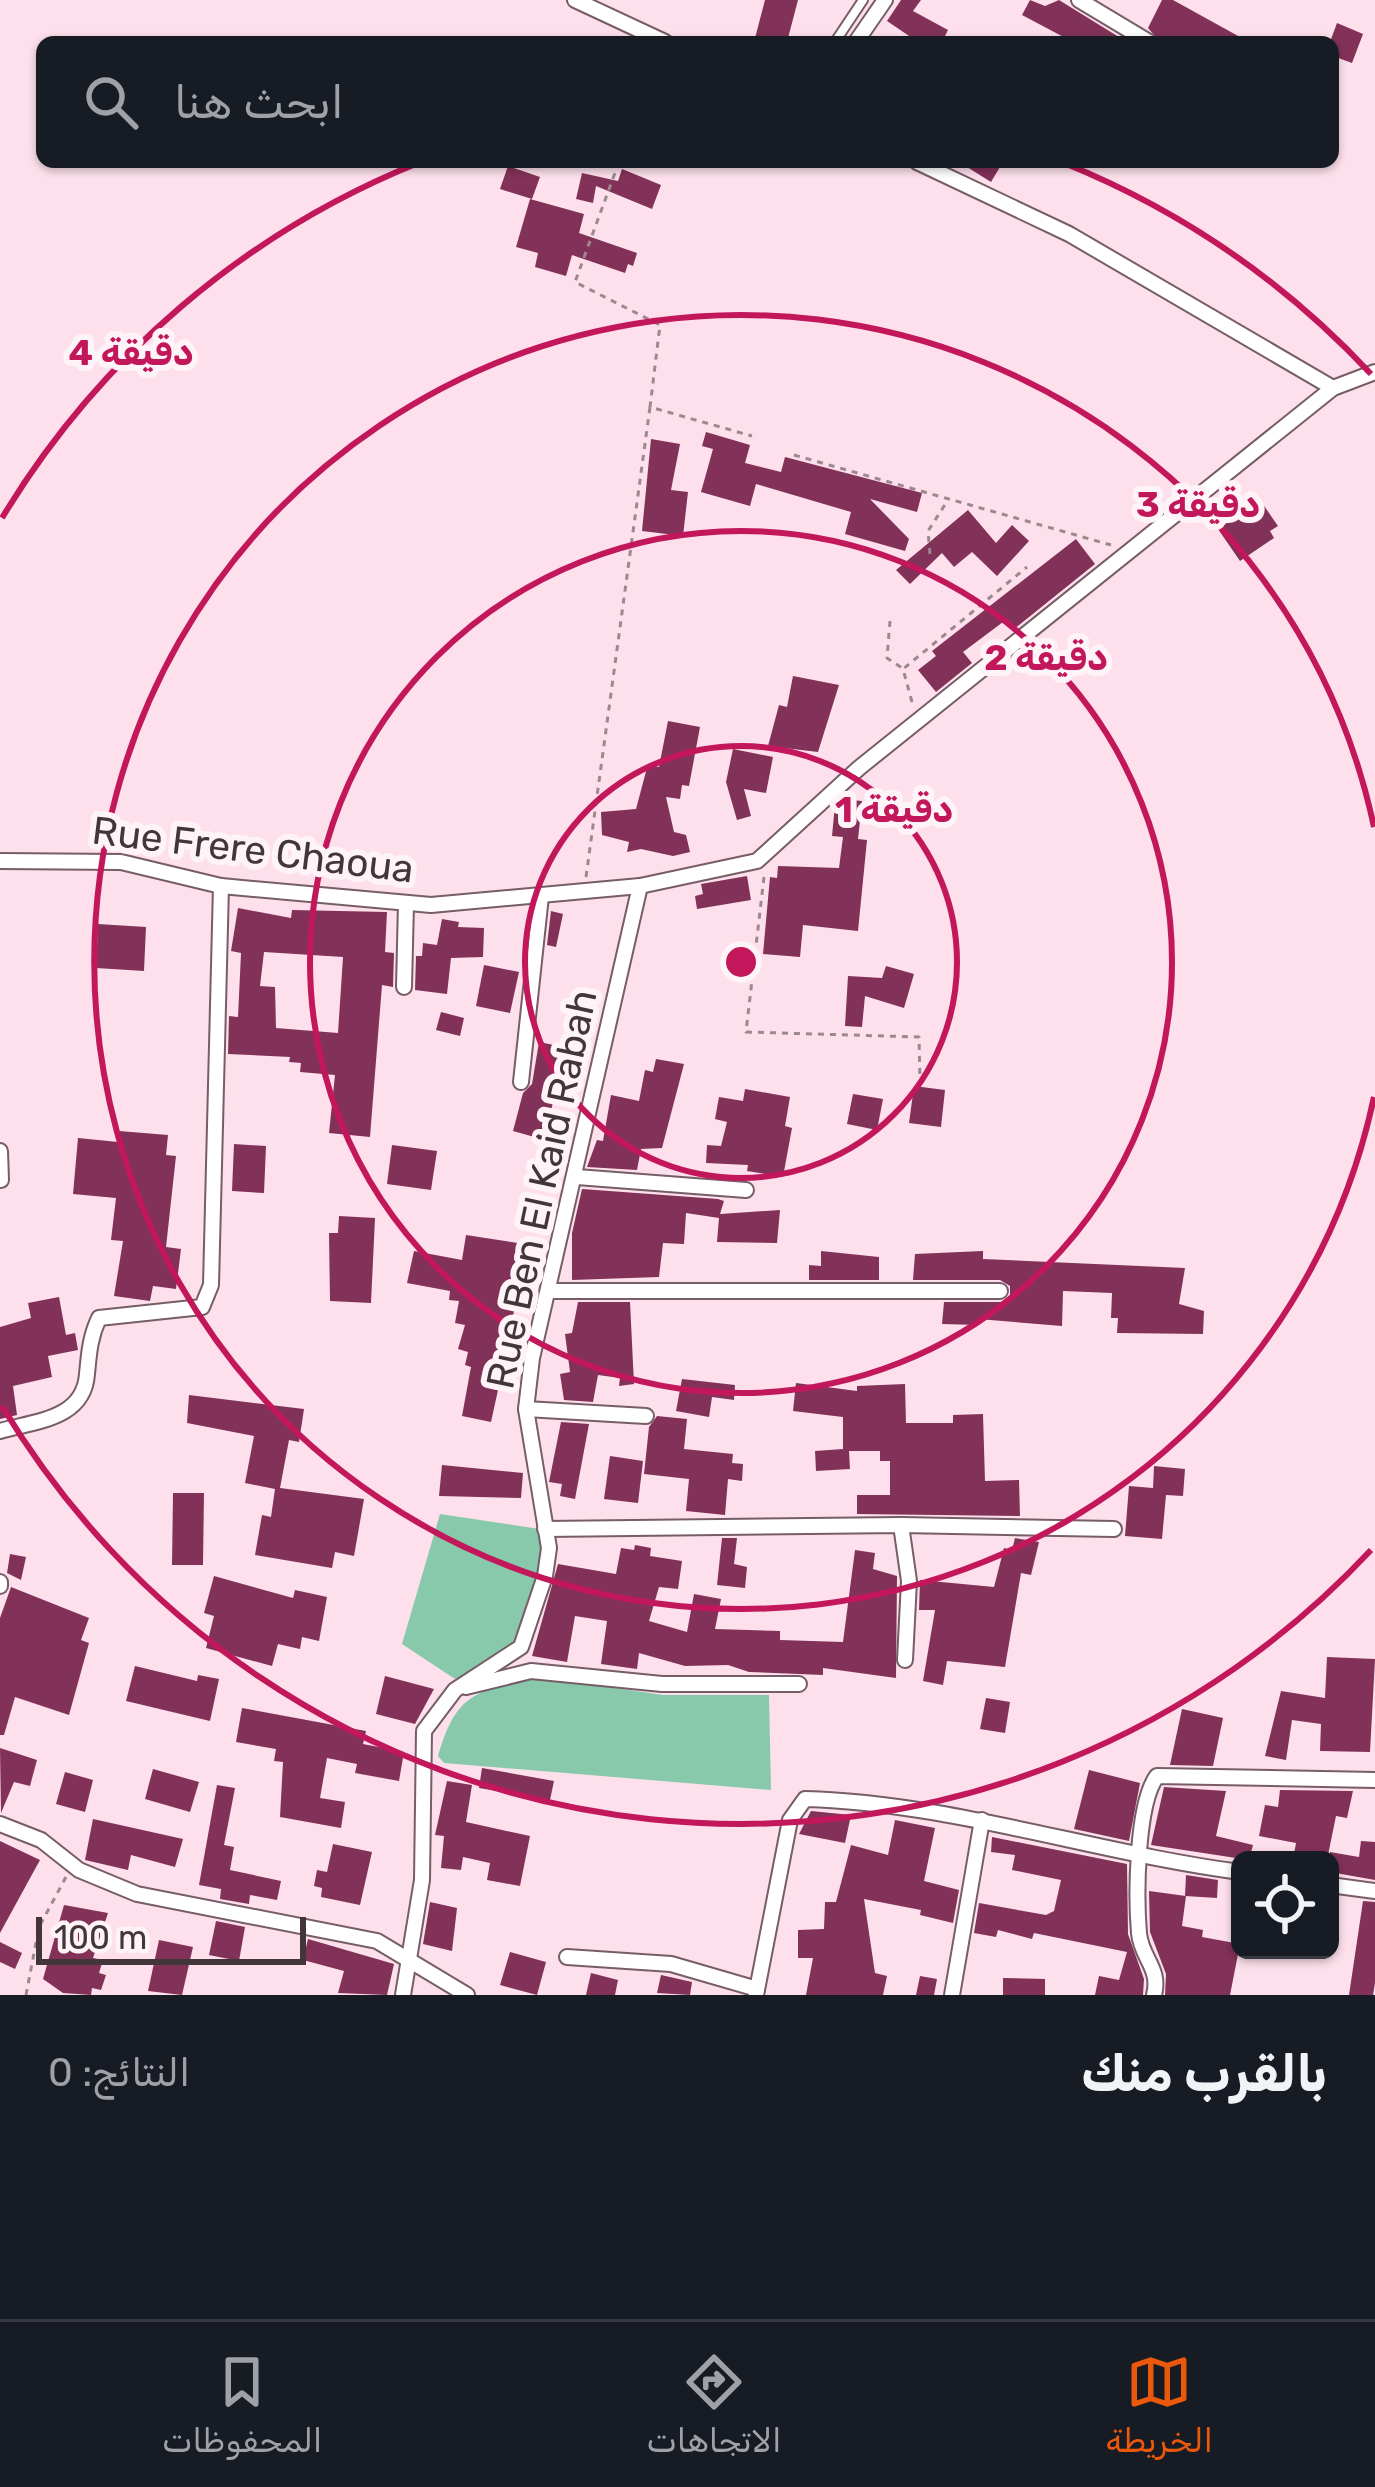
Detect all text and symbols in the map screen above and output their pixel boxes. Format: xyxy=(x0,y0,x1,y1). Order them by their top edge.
search box xyxy=(36,36,1339,168)
icon: search xyxy=(78,69,144,135)
text: ابحث هنا xyxy=(174,76,344,129)
text: 4 دقيقة xyxy=(69,331,193,374)
text: 3 دقيقة xyxy=(1136,483,1260,526)
text: 2 دقيقة xyxy=(984,636,1108,679)
text: 1 دقيقة xyxy=(835,788,953,831)
street label: Rue Frere Chaoua xyxy=(90,807,416,893)
centre of rings xyxy=(720,941,762,983)
street label: Rue Ben El Kaid Rabah xyxy=(477,986,607,1393)
map controls xyxy=(1231,1851,1339,1959)
button: locate xyxy=(1231,1851,1339,1959)
scale bar xyxy=(36,1911,306,1964)
text: 100 m xyxy=(54,1918,147,1957)
text: بالقرب منك xyxy=(1081,2043,1327,2104)
text: النتائج: 0 xyxy=(48,2050,190,2096)
tab: المحفوظات xyxy=(162,2349,322,2460)
tab: الاتجاهات xyxy=(646,2349,782,2460)
tab: الخريطة xyxy=(1106,2349,1213,2460)

